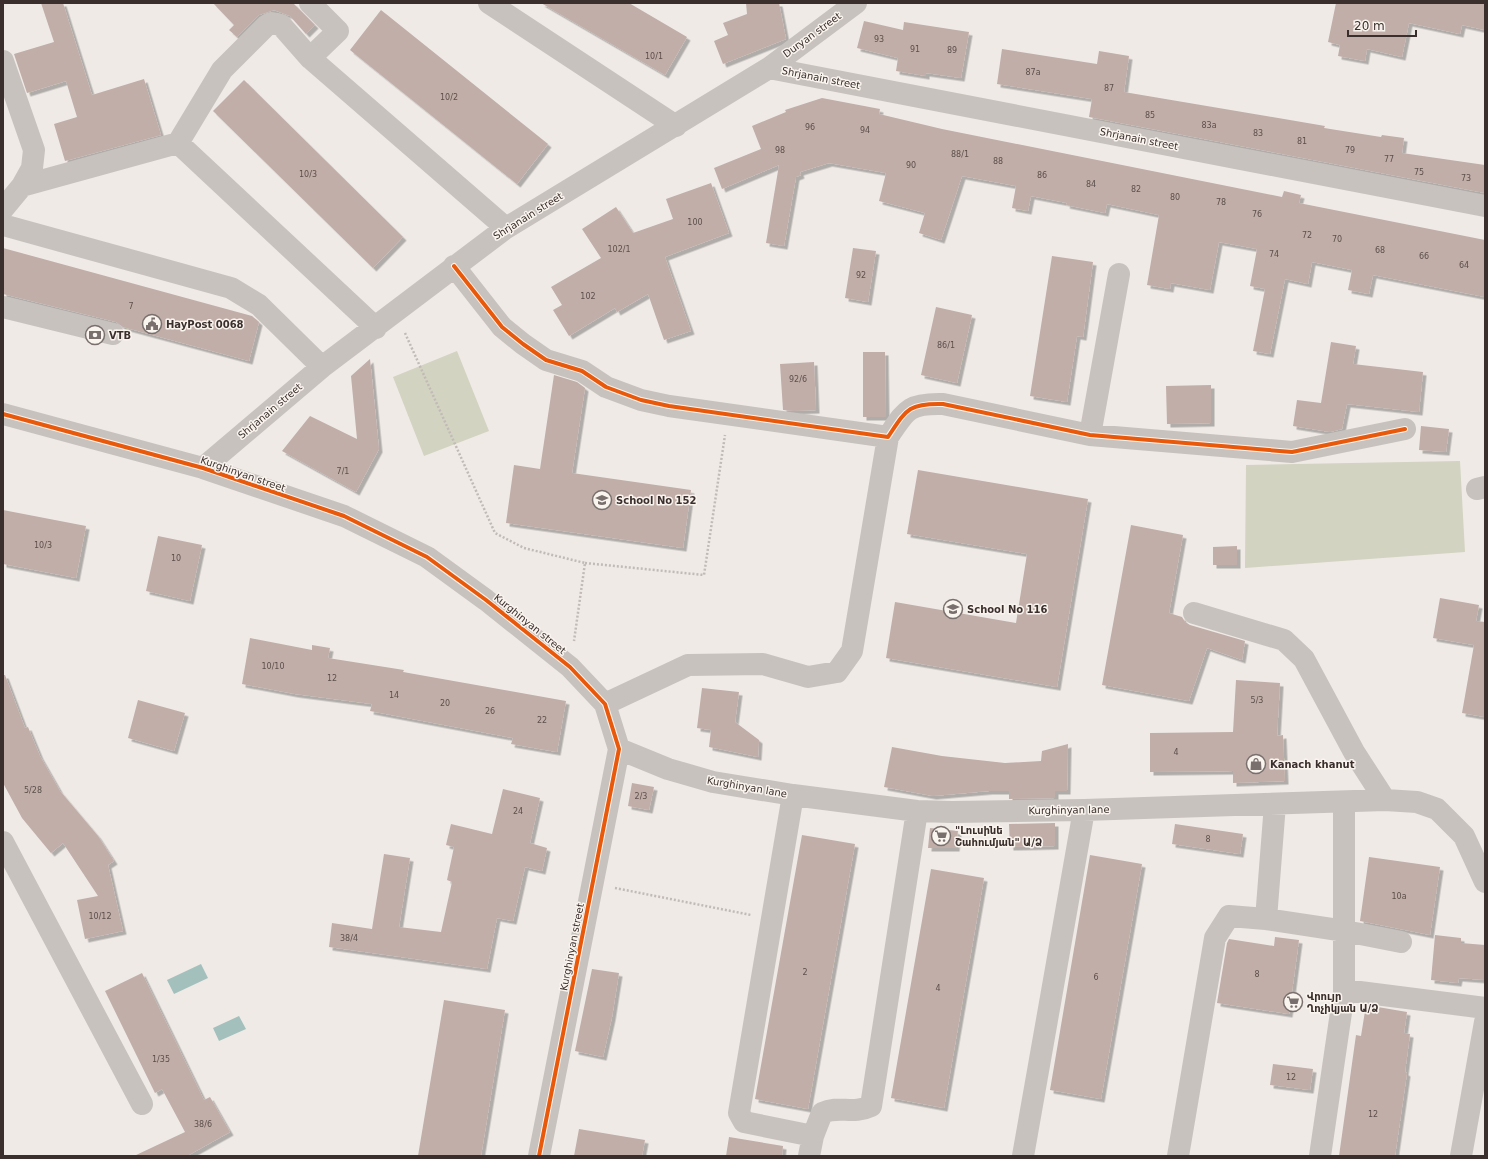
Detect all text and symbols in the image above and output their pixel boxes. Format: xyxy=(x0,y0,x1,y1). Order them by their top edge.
street label: Duryan street xyxy=(781,10,843,60)
scale bar xyxy=(1348,12,1416,38)
text: 20 m xyxy=(1354,19,1385,33)
house number: 93 xyxy=(874,35,884,44)
house number: 91 xyxy=(910,45,920,54)
house number: 89 xyxy=(947,46,957,55)
house number: 10/1 xyxy=(645,52,663,61)
street label: Shrjanain street xyxy=(781,65,861,91)
house number: 87a xyxy=(1025,68,1041,77)
house number: 87 xyxy=(1104,84,1114,93)
house number: 10/2 xyxy=(440,93,458,102)
house number: 85 xyxy=(1145,111,1155,120)
house number: 83a xyxy=(1201,121,1217,130)
house number: 96 xyxy=(805,123,815,132)
house number: 94 xyxy=(860,126,870,135)
street label: Shrjanain street xyxy=(1099,126,1179,152)
house number: 83 xyxy=(1253,129,1263,138)
house number: 81 xyxy=(1297,137,1307,146)
house number: 98 xyxy=(775,146,785,155)
house number: 79 xyxy=(1345,146,1355,155)
house number: 88/1 xyxy=(951,150,969,159)
house number: 77 xyxy=(1384,155,1394,164)
house number: 88 xyxy=(993,157,1003,166)
house number: 90 xyxy=(906,161,916,170)
house number: 75 xyxy=(1414,168,1424,177)
house number: 10/3 xyxy=(299,170,317,179)
house number: 86 xyxy=(1037,171,1047,180)
house number: 73 xyxy=(1461,174,1471,183)
house number: 84 xyxy=(1086,180,1096,189)
house number: 82 xyxy=(1131,185,1141,194)
street label: Shrjanain street xyxy=(491,190,565,242)
house number: 80 xyxy=(1170,193,1180,202)
house number: 78 xyxy=(1216,198,1226,207)
house number: 76 xyxy=(1252,210,1262,219)
house number: 100 xyxy=(687,218,703,227)
house number: 72 xyxy=(1302,231,1312,240)
house number: 70 xyxy=(1332,235,1342,244)
house number: 102/1 xyxy=(607,245,631,254)
house number: 68 xyxy=(1375,246,1385,255)
house number: 74 xyxy=(1269,250,1279,259)
house number: 66 xyxy=(1419,252,1429,261)
house number: 64 xyxy=(1459,261,1469,270)
house number: 92 xyxy=(856,271,866,280)
house number: 102 xyxy=(580,292,596,301)
house number: 7 xyxy=(128,302,134,311)
public building icon: HayPost 0068 xyxy=(141,313,163,335)
place label: HayPost 0068 xyxy=(166,319,244,330)
bank icon: VTB xyxy=(84,324,106,346)
place label: VTB xyxy=(109,330,131,341)
house number: 86/1 xyxy=(937,341,955,350)
house number: 92/6 xyxy=(789,375,807,384)
street label: Shrjanain street xyxy=(236,381,304,441)
street label: Kurghinyan street xyxy=(199,454,287,494)
house number: 7/1 xyxy=(337,467,349,476)
school or university icon: School No 152 xyxy=(591,489,613,511)
place label: School No 152 xyxy=(616,495,697,506)
house number: 10/3 xyxy=(34,541,52,550)
house number: 10 xyxy=(171,554,181,563)
street label: Kurghinyan street xyxy=(492,592,568,656)
school or university icon: School No 116 xyxy=(942,598,964,620)
place label: School No 116 xyxy=(967,604,1048,615)
house number: 10/10 xyxy=(261,662,285,671)
house number: 12 xyxy=(327,674,337,683)
house number: 14 xyxy=(389,691,399,700)
house number: 5/3 xyxy=(1251,696,1263,705)
house number: 20 xyxy=(440,699,450,708)
house number: 26 xyxy=(485,707,495,716)
house number: 22 xyxy=(537,716,547,725)
house number: 4 xyxy=(1173,748,1179,757)
shop icon: Kanach khanut xyxy=(1245,753,1267,775)
place label: Kanach khanut xyxy=(1270,759,1355,770)
street label: Kurghinyan lane xyxy=(706,775,788,799)
house number: 5/28 xyxy=(24,786,42,795)
house number: 2/3 xyxy=(635,792,647,801)
street label: Kurghinyan lane xyxy=(1028,804,1110,816)
house number: 24 xyxy=(513,807,523,816)
supermarket icon: "Լուսինե Շահումյան" Ա/Ձ xyxy=(930,825,952,847)
place label: "Լուսինե Շահումյան" Ա/Ձ xyxy=(955,825,1042,848)
house number: 8 xyxy=(1205,835,1211,844)
house number: 10a xyxy=(1391,892,1407,901)
street label: Kurghinyan street xyxy=(558,902,586,992)
house number: 10/12 xyxy=(88,912,112,921)
house number: 38/4 xyxy=(340,934,358,943)
house number: 2 xyxy=(802,968,808,977)
house number: 8 xyxy=(1254,970,1260,979)
house number: 6 xyxy=(1093,973,1099,982)
house number: 4 xyxy=(935,984,941,993)
supermarket icon: Վրույր Ղոչիկյան Ա/Ձ xyxy=(1282,991,1304,1013)
place label: Վրույր Ղոչիկյան Ա/Ձ xyxy=(1307,991,1379,1014)
house number: 1/35 xyxy=(152,1055,170,1064)
house number: 12 xyxy=(1286,1073,1296,1082)
house number: 12 xyxy=(1368,1110,1378,1119)
house number: 38/6 xyxy=(194,1120,212,1129)

